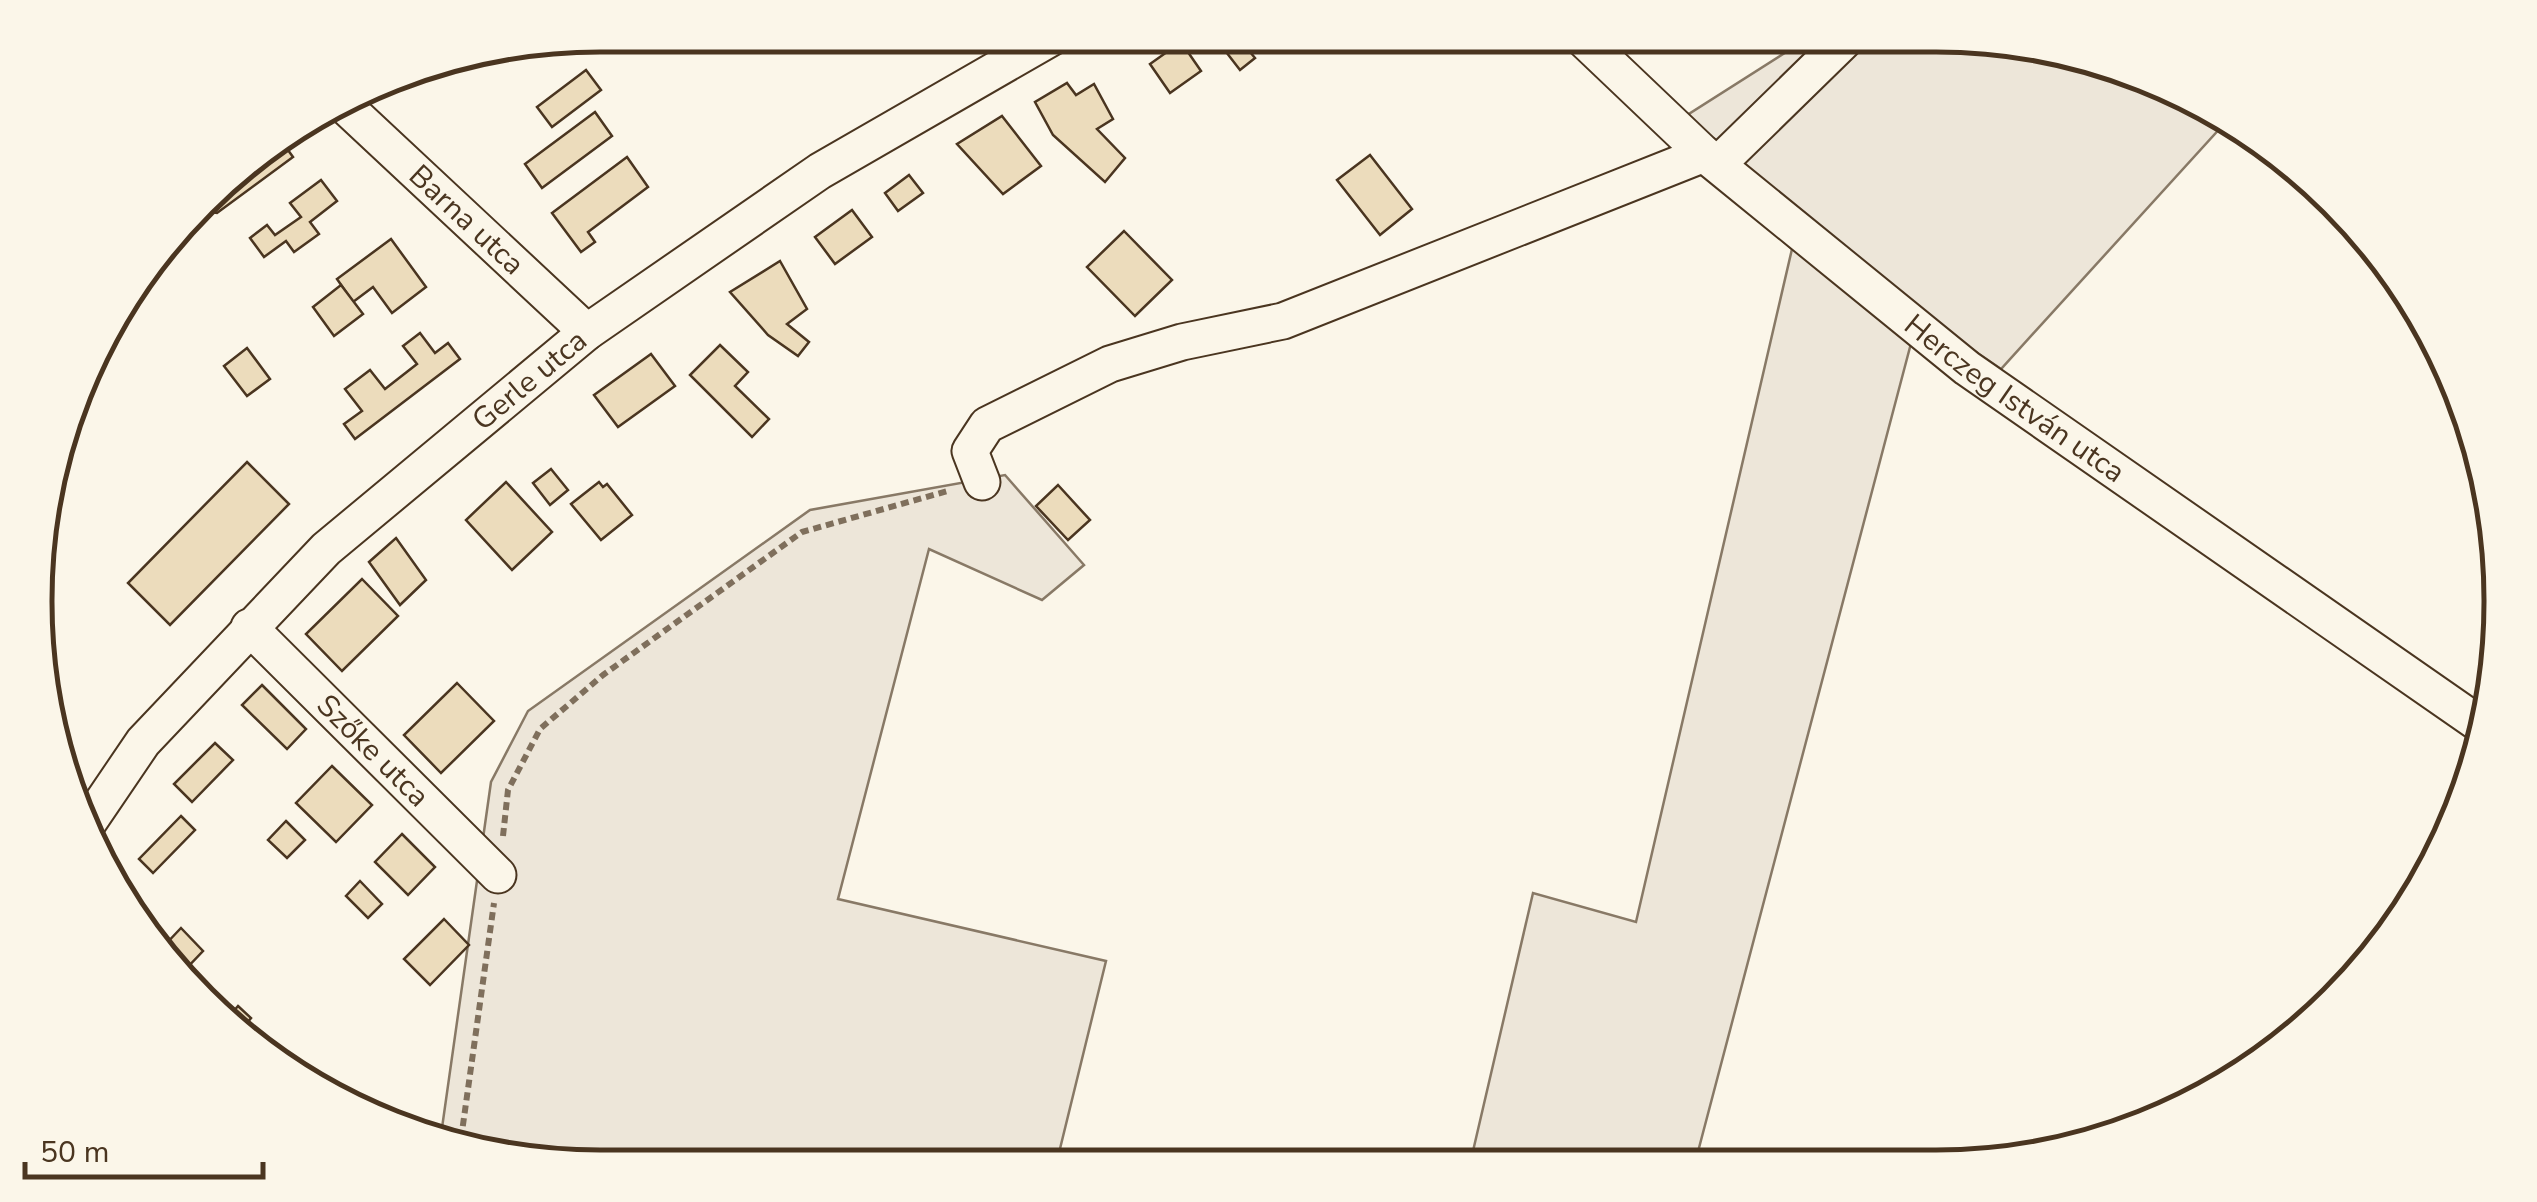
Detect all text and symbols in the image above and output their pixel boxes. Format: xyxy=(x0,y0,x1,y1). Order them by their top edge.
street label: Barna utca xyxy=(400,156,533,284)
street label: Herczeg István utca xyxy=(1895,305,2133,493)
street label: Gerle utca xyxy=(464,320,596,440)
street label: Szőke utca xyxy=(307,686,438,816)
scale bar xyxy=(25,1117,262,1179)
text: 50 m xyxy=(40,1132,109,1173)

